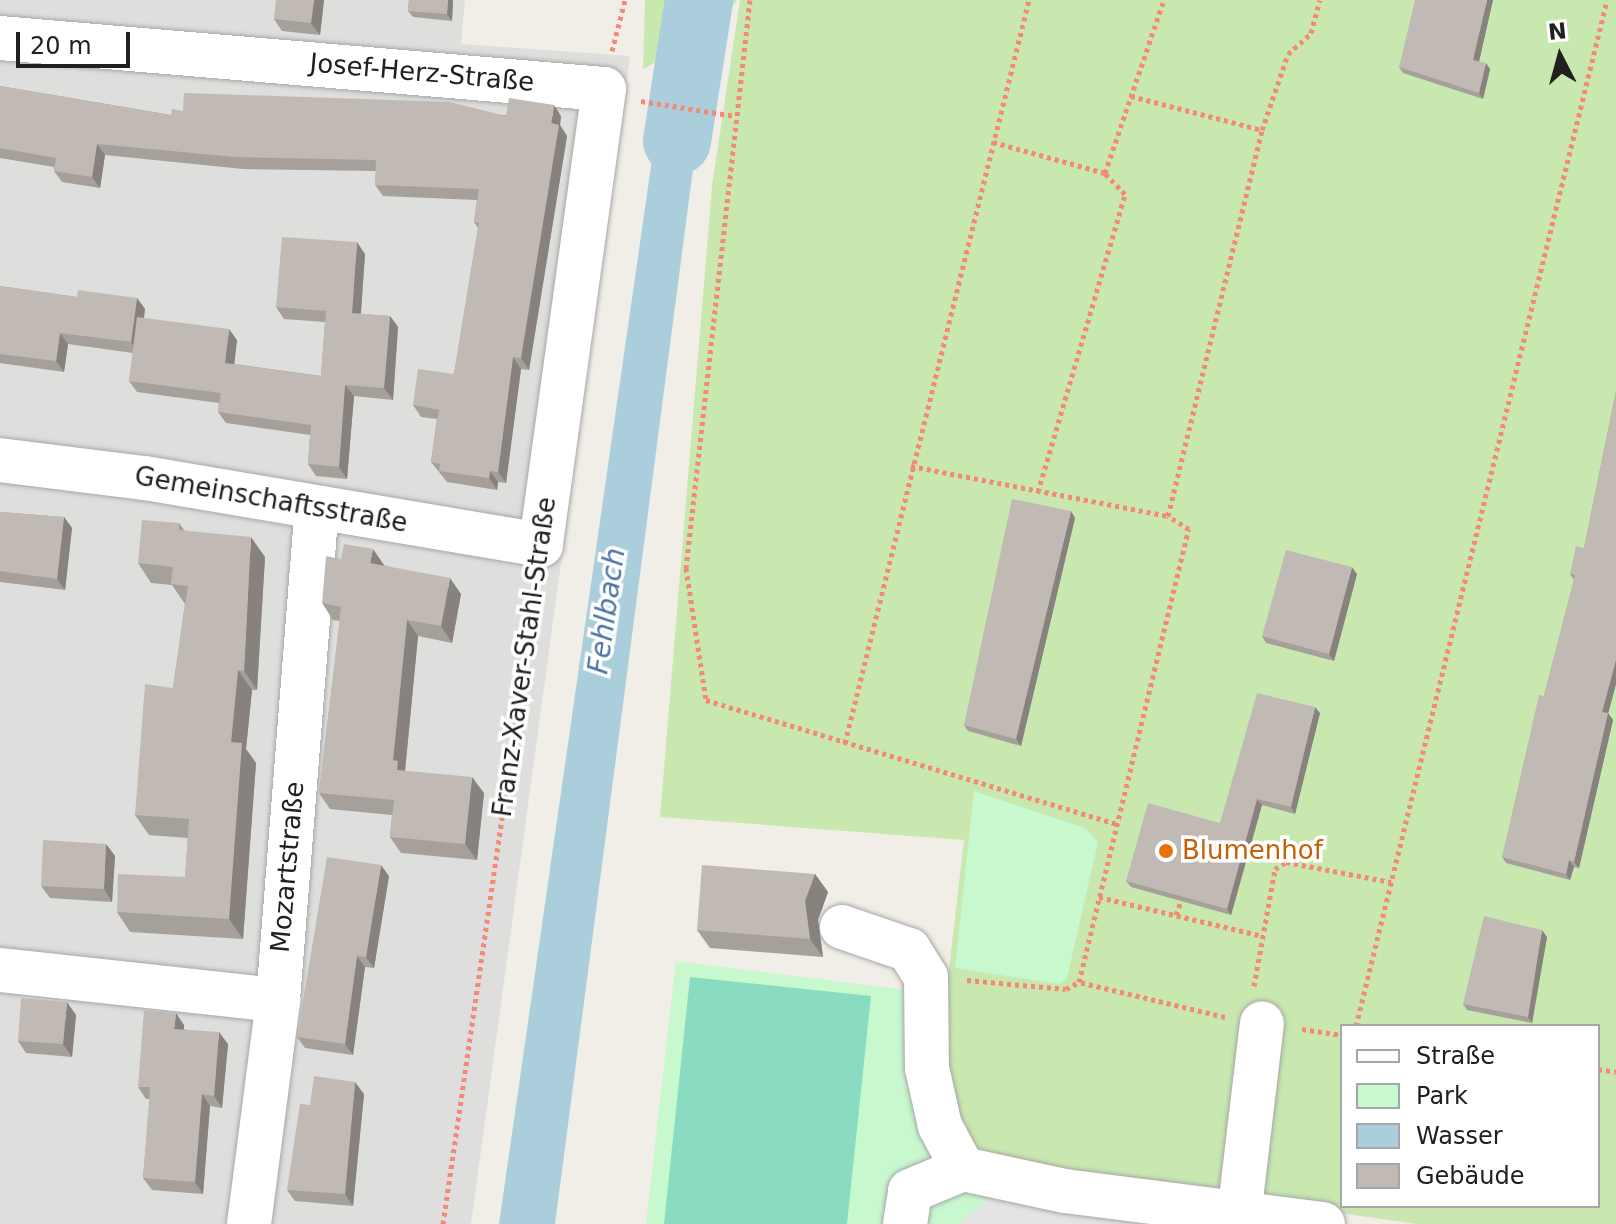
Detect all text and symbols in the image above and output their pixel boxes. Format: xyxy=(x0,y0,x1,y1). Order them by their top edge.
scale bar xyxy=(20,16,134,66)
north arrow xyxy=(1520,16,1600,96)
text: N xyxy=(1547,18,1568,45)
text: 20 m xyxy=(30,32,92,60)
street label: Josef-Herz-Straße xyxy=(308,48,536,98)
street label: Gemeinschaftsstraße xyxy=(132,461,410,539)
street label: Franz-Xaver-Stahl-Straße xyxy=(487,495,563,819)
water label: Fehlbach xyxy=(582,546,632,676)
street label: Mozartstraße xyxy=(265,780,311,954)
place label: Blumenhof xyxy=(1182,835,1323,867)
marker: Blumenhof xyxy=(1157,842,1175,860)
legend xyxy=(1340,1024,1600,1208)
text: Straße xyxy=(1416,1042,1495,1070)
text: Park xyxy=(1416,1082,1468,1110)
text: Wasser xyxy=(1416,1122,1503,1150)
text: Gebäude xyxy=(1416,1162,1525,1190)

